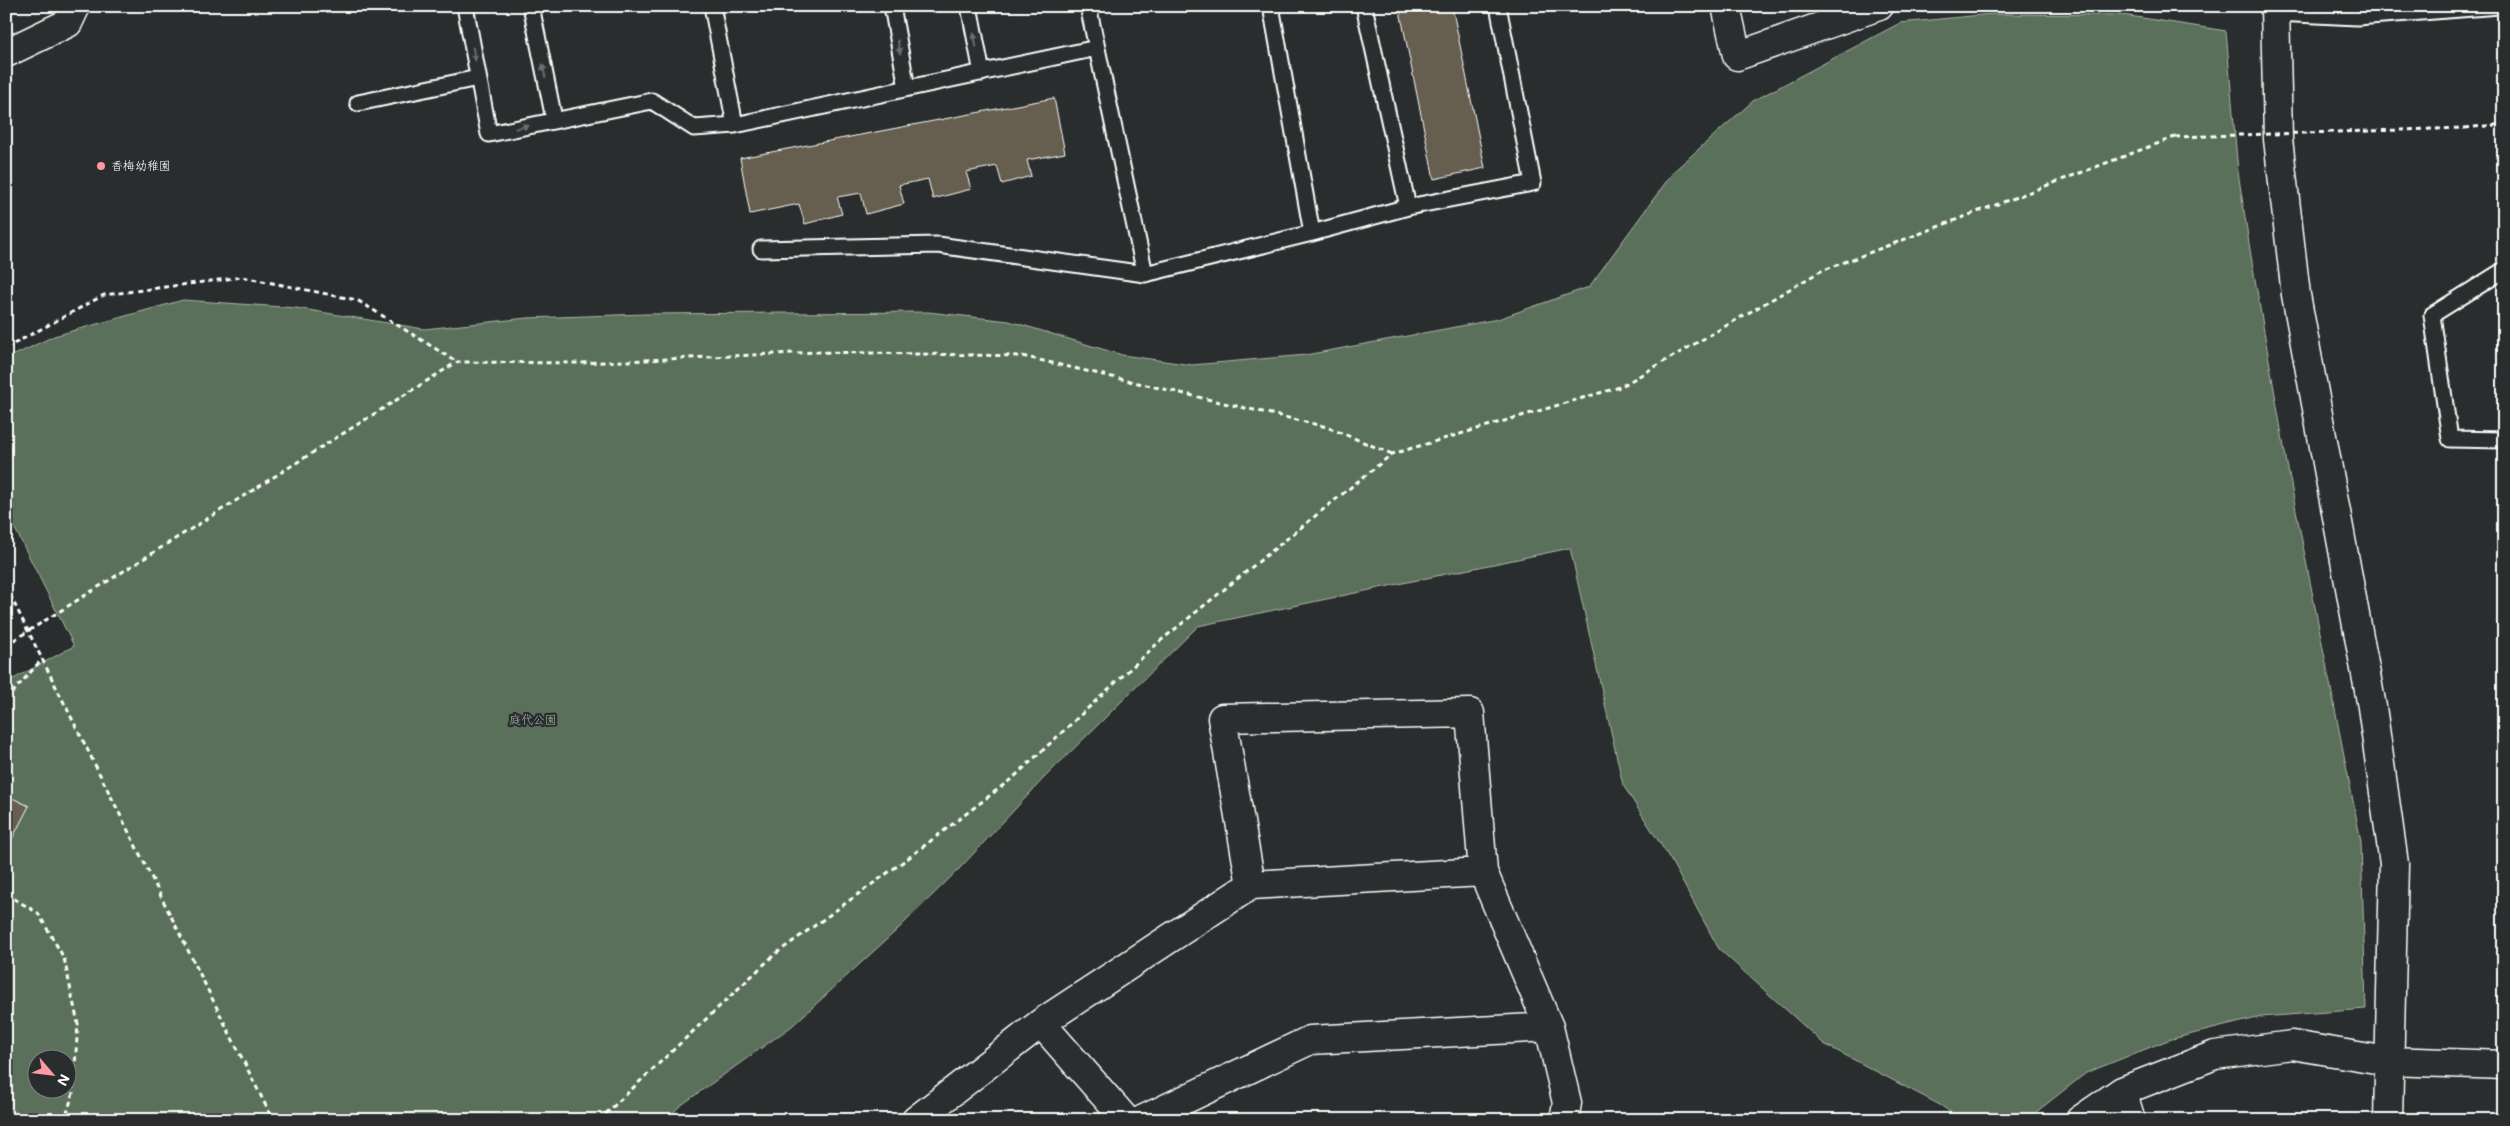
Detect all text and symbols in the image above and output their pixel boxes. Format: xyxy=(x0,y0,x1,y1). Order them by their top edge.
one-way arrow xyxy=(971,31,979,47)
one-way arrow xyxy=(896,40,904,56)
one-way arrow xyxy=(470,47,478,63)
one-way arrow xyxy=(540,63,548,79)
one-way arrow xyxy=(514,123,529,131)
place label: 香梅幼稚園 xyxy=(111,157,171,173)
marker: 香梅幼稚園 xyxy=(95,160,107,172)
park label: 庭代公園 xyxy=(509,711,557,727)
north arrow xyxy=(28,1048,78,1098)
text: N xyxy=(53,1071,75,1089)

